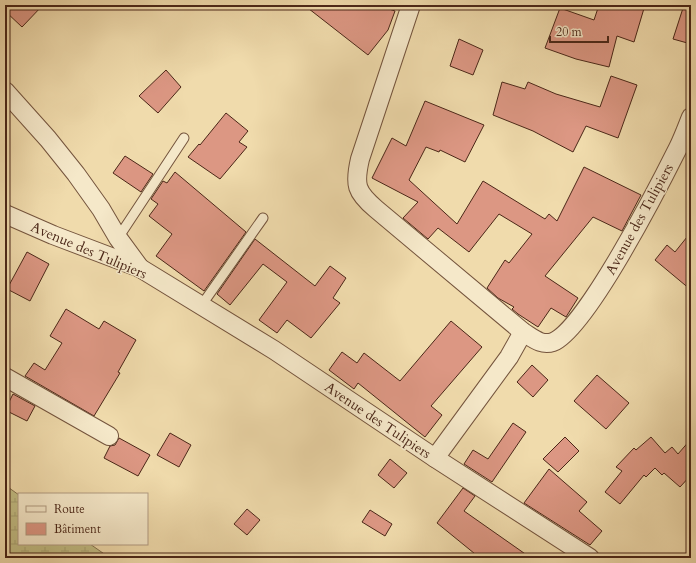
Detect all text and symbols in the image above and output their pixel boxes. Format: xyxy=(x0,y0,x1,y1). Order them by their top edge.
scale bar xyxy=(550,18,608,44)
text: 20 m xyxy=(556,24,583,40)
street label: Avenue des Tulipiers xyxy=(601,160,678,278)
street label: Avenue des Tulipiers xyxy=(28,217,150,284)
street label: Avenue des Tulipiers xyxy=(321,378,435,463)
legend xyxy=(18,493,148,545)
text: Route xyxy=(54,501,85,517)
text: Bâtiment xyxy=(54,521,101,537)

